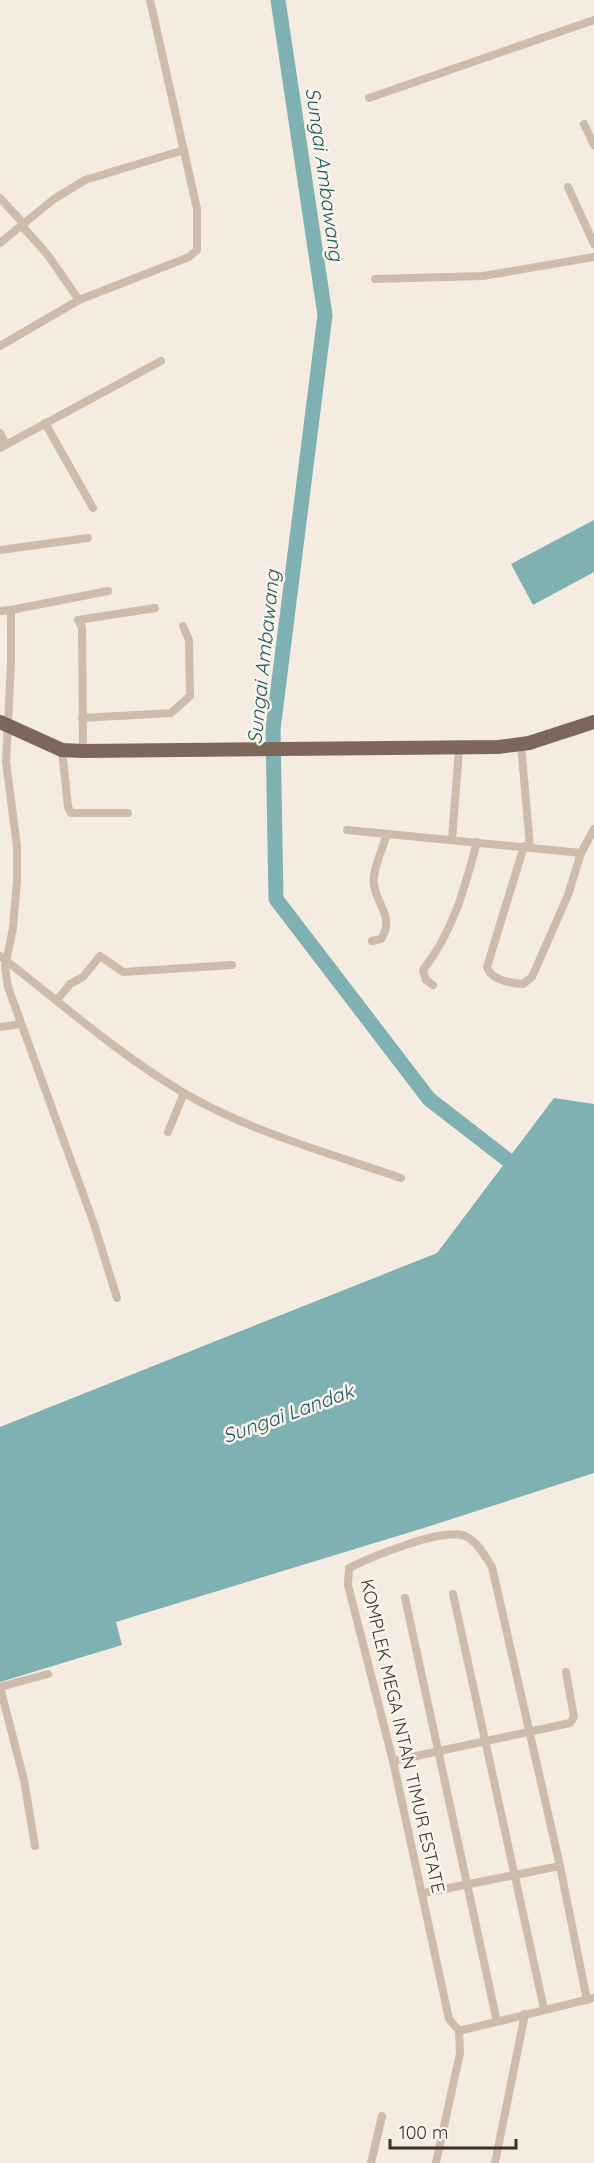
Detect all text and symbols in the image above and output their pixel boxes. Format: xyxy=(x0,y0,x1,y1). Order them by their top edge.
water label: Sungai Ambawang xyxy=(300,86,350,264)
water label: Sungai Ambawang xyxy=(241,567,285,745)
water label: Sungai Landak xyxy=(219,1377,359,1448)
street label: KOMPLEK MEGA INTAN TIMUR ESTATE xyxy=(356,1577,450,1895)
scale bar xyxy=(390,2112,516,2150)
text: 100 m xyxy=(399,2121,448,2144)

